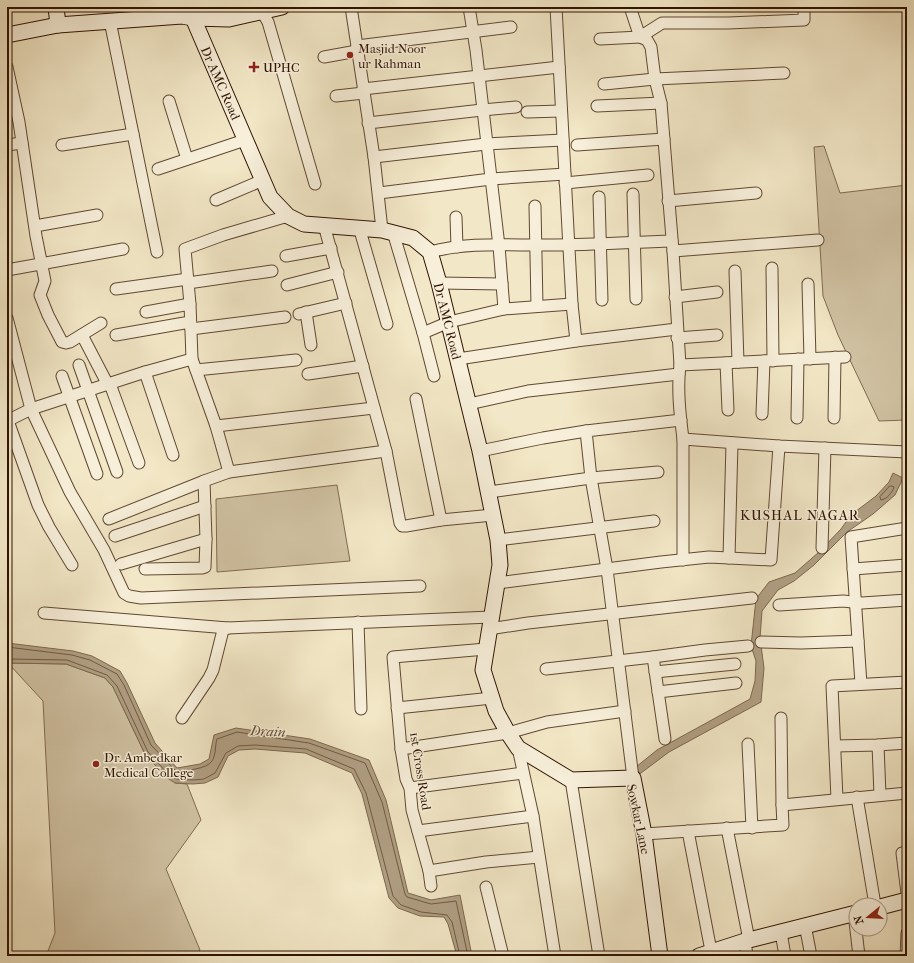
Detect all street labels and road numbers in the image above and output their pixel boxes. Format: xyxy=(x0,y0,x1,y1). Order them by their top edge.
street label: Dr AMC Road xyxy=(198,44,244,123)
street label: Dr AMC Road xyxy=(431,281,465,362)
street label: 1st Cross Road xyxy=(407,731,434,812)
street label: Sowkar Lane xyxy=(624,783,653,856)

